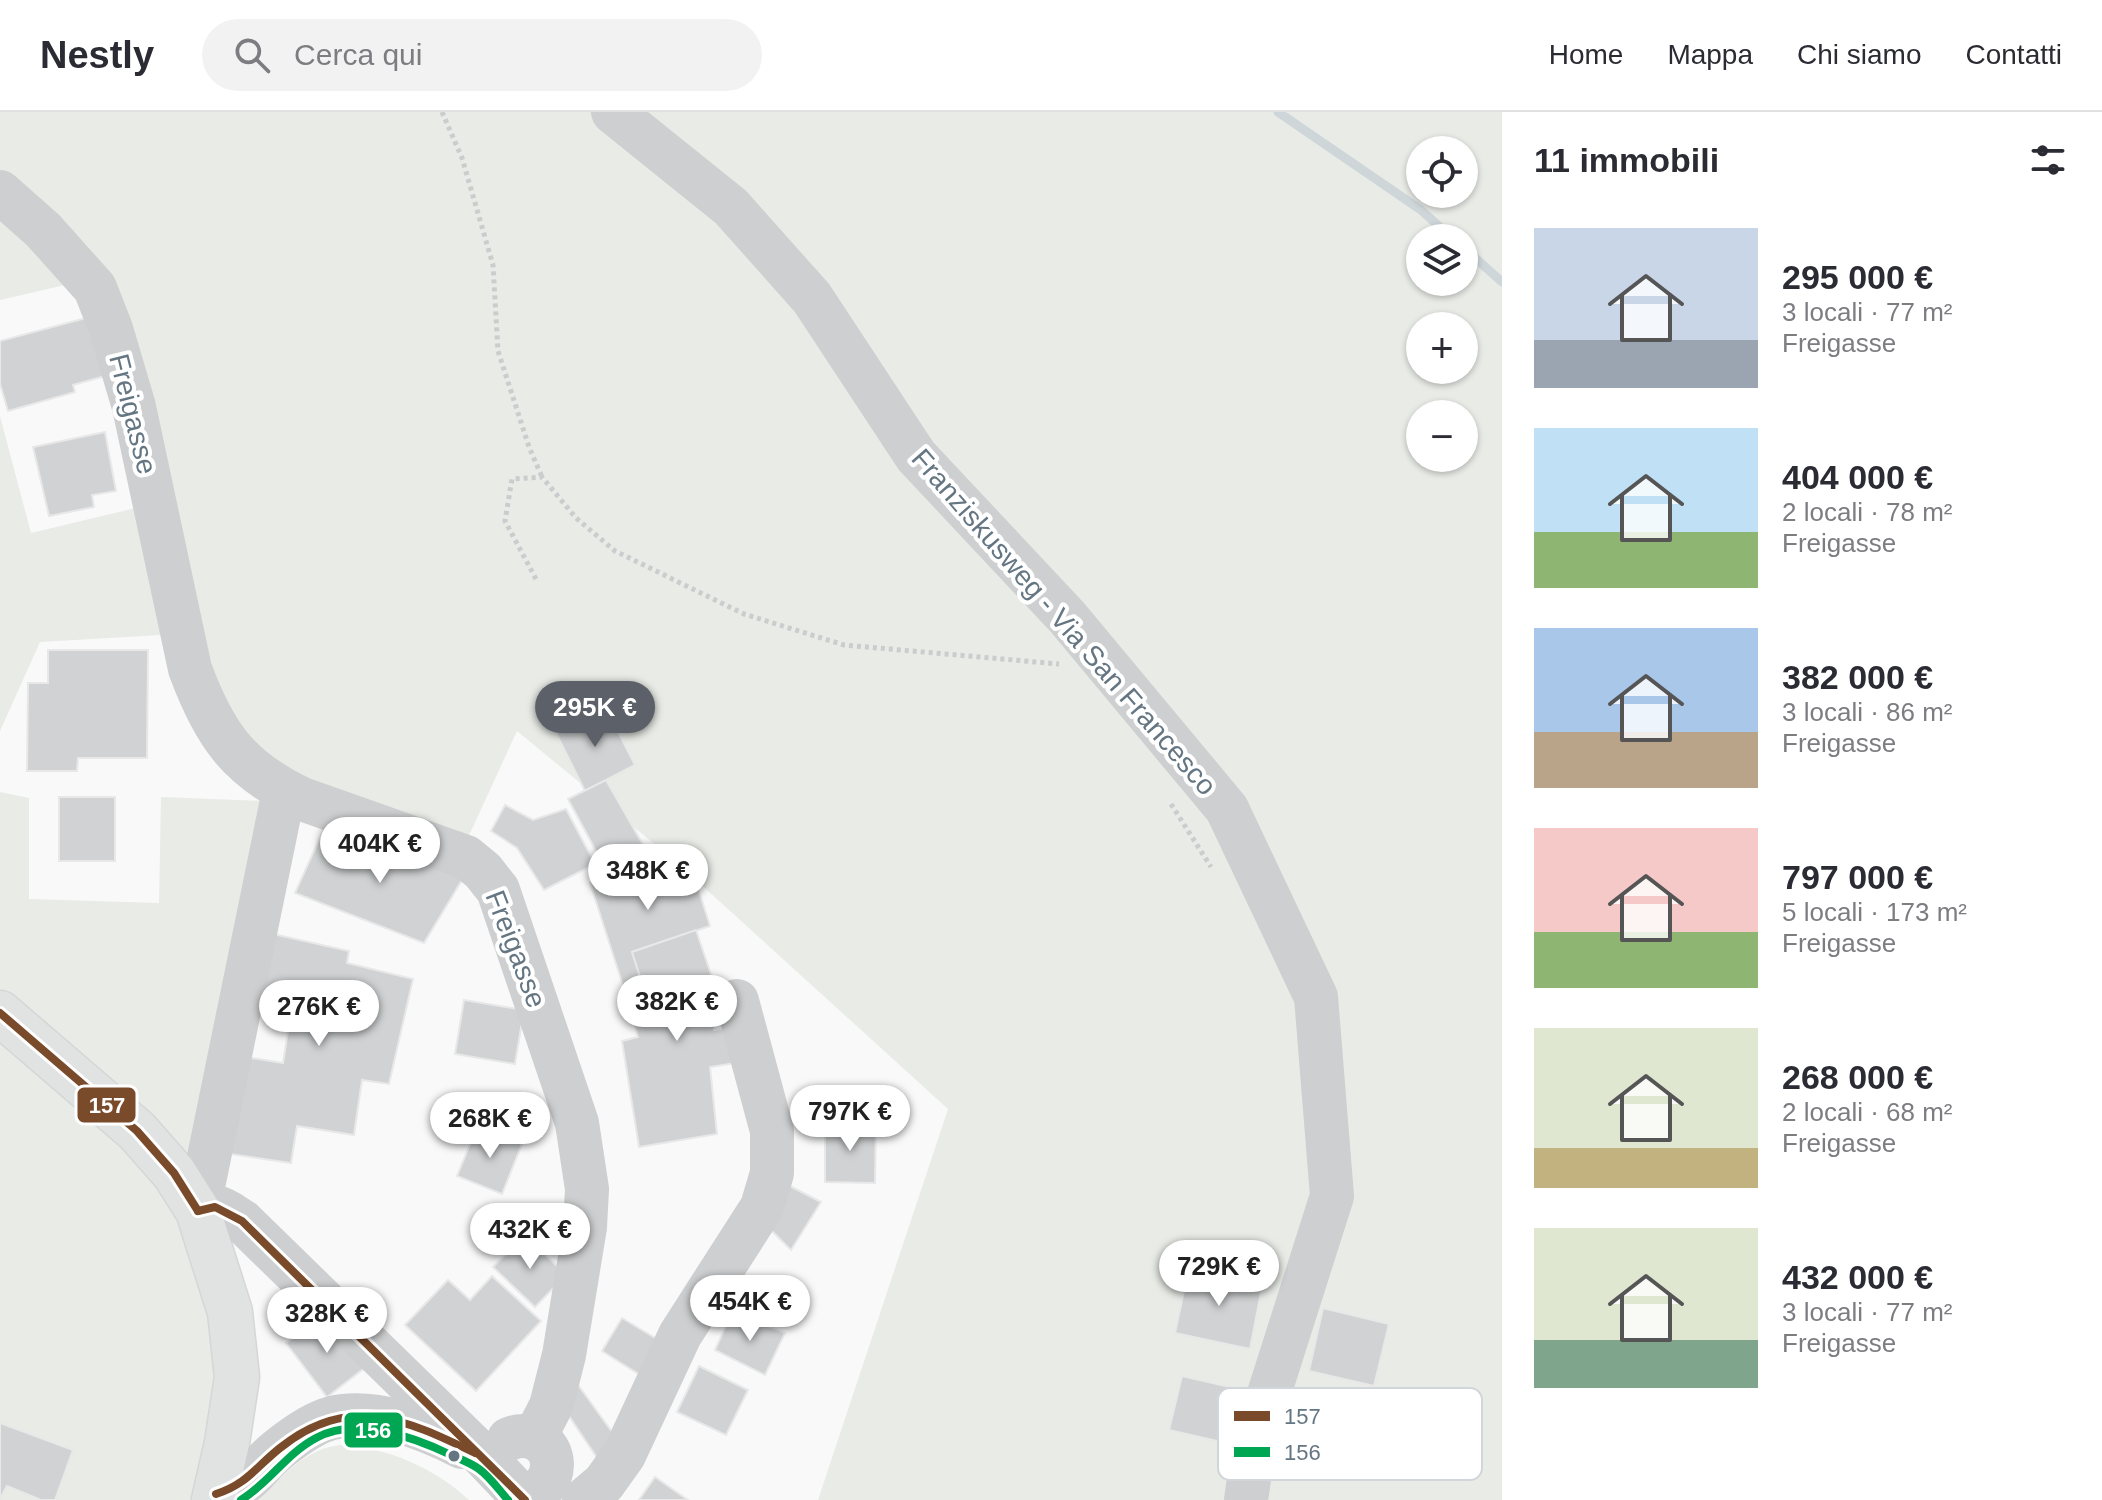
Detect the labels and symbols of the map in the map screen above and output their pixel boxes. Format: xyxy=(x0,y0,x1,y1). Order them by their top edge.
street label: Freigasse xyxy=(103,351,163,477)
street label: Franziskusweg - Via San Francesco xyxy=(905,443,1223,801)
pin: 295K € xyxy=(530,681,660,749)
pin: 404K € xyxy=(315,817,445,885)
pin: 348K € xyxy=(583,844,713,912)
street label: Freigasse xyxy=(480,886,552,1012)
pin: 382K € xyxy=(612,975,742,1043)
pin: 276K € xyxy=(254,980,384,1048)
pin: 797K € xyxy=(785,1085,915,1153)
line badge: 157 xyxy=(76,1086,137,1124)
pin: 268K € xyxy=(425,1092,555,1160)
text: 157 xyxy=(89,1093,125,1118)
pin: 432K € xyxy=(465,1203,595,1271)
pin: 729K € xyxy=(1154,1240,1284,1308)
pin: 454K € xyxy=(685,1275,815,1343)
pin: 328K € xyxy=(262,1287,392,1355)
legend xyxy=(1218,1388,1482,1480)
text: 157 xyxy=(1284,1404,1321,1429)
line badge: 156 xyxy=(343,1411,404,1449)
text: 156 xyxy=(355,1418,391,1443)
text: 156 xyxy=(1284,1440,1321,1465)
unlabelled marker xyxy=(446,1448,462,1464)

